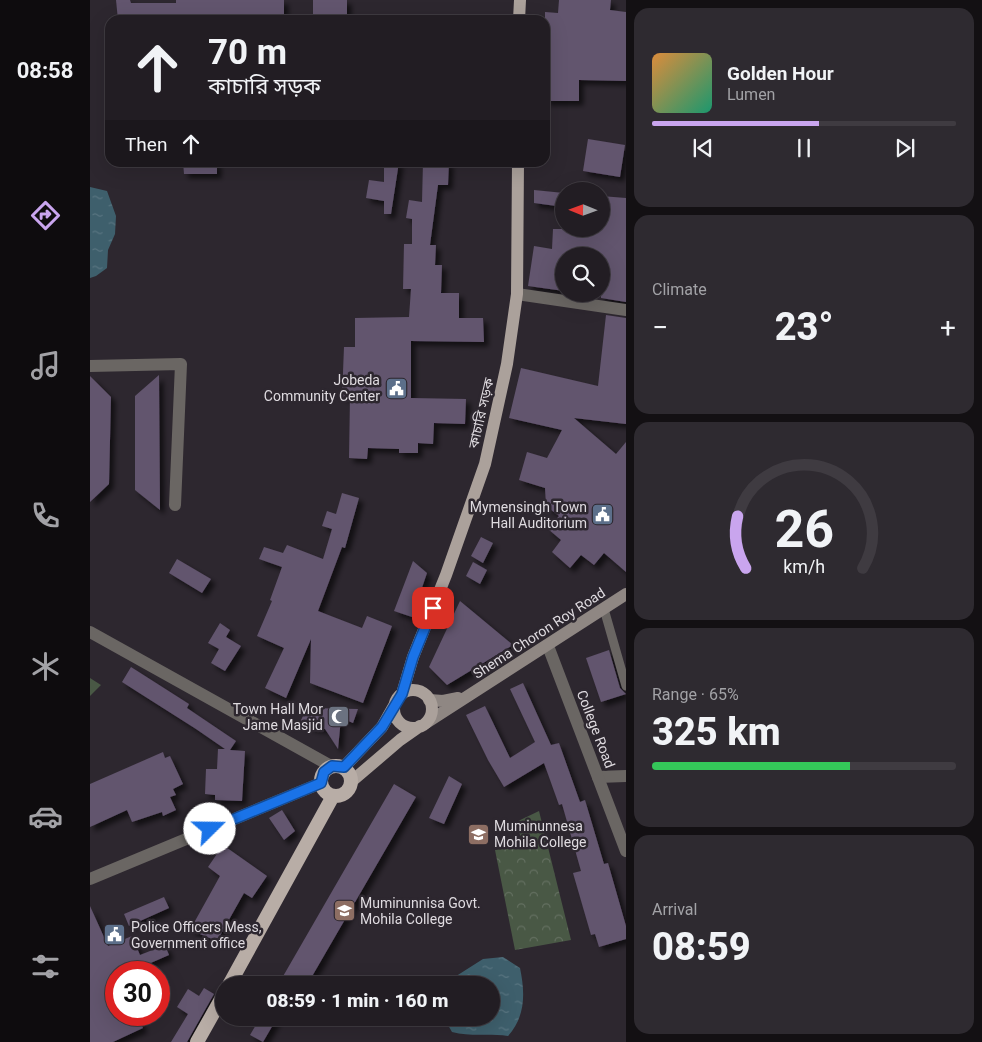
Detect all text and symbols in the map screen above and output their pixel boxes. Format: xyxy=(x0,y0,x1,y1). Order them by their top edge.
text: 70 m xyxy=(208,32,287,73)
icon: ahead xyxy=(125,35,190,100)
text: 08:58 xyxy=(17,58,73,83)
text: Golden Hour xyxy=(727,62,834,85)
text: কাচারি সড়ক xyxy=(208,74,321,99)
text: Lumen xyxy=(727,85,775,104)
icon: ahead xyxy=(177,130,205,158)
text: Then xyxy=(125,133,167,156)
icon: previous xyxy=(689,134,717,162)
icon: pause xyxy=(790,134,818,162)
icon: next xyxy=(891,134,919,162)
north arrow xyxy=(555,182,610,238)
map controls xyxy=(555,182,610,302)
icon: directions xyxy=(28,198,63,233)
button: search xyxy=(555,247,610,302)
text: Climate xyxy=(652,280,707,299)
text: 23° xyxy=(775,305,833,349)
text: − xyxy=(652,311,668,344)
text: + xyxy=(940,311,956,344)
icon: music xyxy=(28,348,63,383)
place label: Jobeda Community Center xyxy=(264,372,380,404)
public building icon: Jobeda Community Center xyxy=(384,376,408,400)
street label: কাচারি সড়ক xyxy=(465,376,497,451)
icon: phone xyxy=(28,498,63,533)
place label: Mymensingh Town Hall Auditorium xyxy=(470,499,587,531)
text: 26 xyxy=(774,499,834,560)
public building icon: Mymensingh Town Hall Auditorium xyxy=(591,503,615,527)
text: km/h xyxy=(783,556,825,577)
street label: Shema Choron Roy Road xyxy=(470,584,608,682)
pin xyxy=(412,587,454,629)
icon: arrive xyxy=(419,594,447,622)
icon: climate xyxy=(28,649,63,684)
text: Range · 65% xyxy=(652,685,739,704)
street label: College Road xyxy=(574,688,618,770)
place label: Town Hall Mor Jame Masjid xyxy=(233,701,323,733)
mosque icon: Town Hall Mor Jame Masjid xyxy=(327,705,351,729)
text: 325 km xyxy=(652,710,781,754)
icon: car xyxy=(28,799,63,834)
position arrow xyxy=(183,802,235,854)
place label: Muminunnesa Mohila College xyxy=(494,818,586,850)
school or university icon: Muminunnesa Mohila College xyxy=(466,822,490,846)
place label: Muminunnisa Govt. Mohila College xyxy=(360,895,481,927)
school or university icon: Muminunnisa Govt. Mohila College xyxy=(332,899,356,923)
text: Arrival xyxy=(652,900,697,919)
place label: Police Officers Mess, Government office xyxy=(131,919,262,951)
public building icon: Police Officers Mess, Government office xyxy=(103,923,127,947)
text: 08:59 xyxy=(652,925,751,969)
icon: filters xyxy=(28,949,63,984)
speed limit sign: 30 xyxy=(105,961,170,1026)
text: 08:59 · 1 min · 160 m xyxy=(266,989,449,1012)

